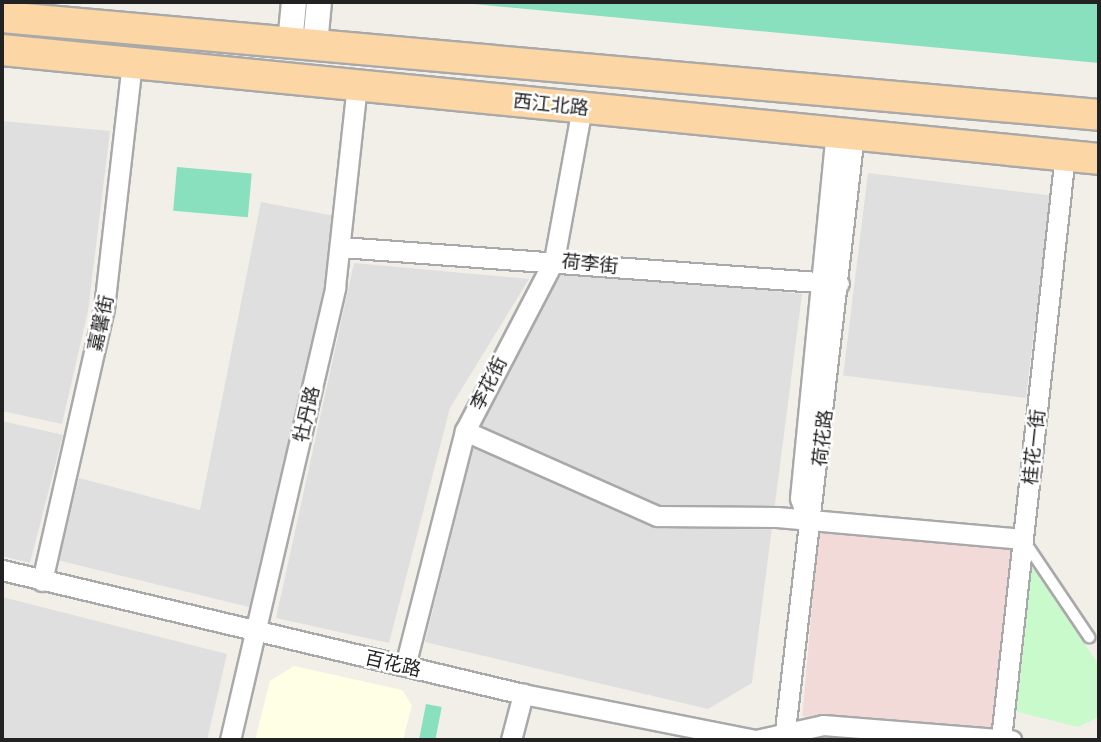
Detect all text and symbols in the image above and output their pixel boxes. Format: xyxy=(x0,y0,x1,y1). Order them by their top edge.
street label: 西江北路 xyxy=(512,89,590,119)
street label: 荷李街 xyxy=(561,249,619,277)
street label: 嘉馨街 xyxy=(83,293,117,353)
street label: 李花街 xyxy=(465,352,511,414)
street label: 牡丹路 xyxy=(288,384,324,444)
street label: 荷花路 xyxy=(808,408,836,468)
street label: 桂花一街 xyxy=(1018,408,1048,486)
street label: 百花路 xyxy=(363,645,423,681)

